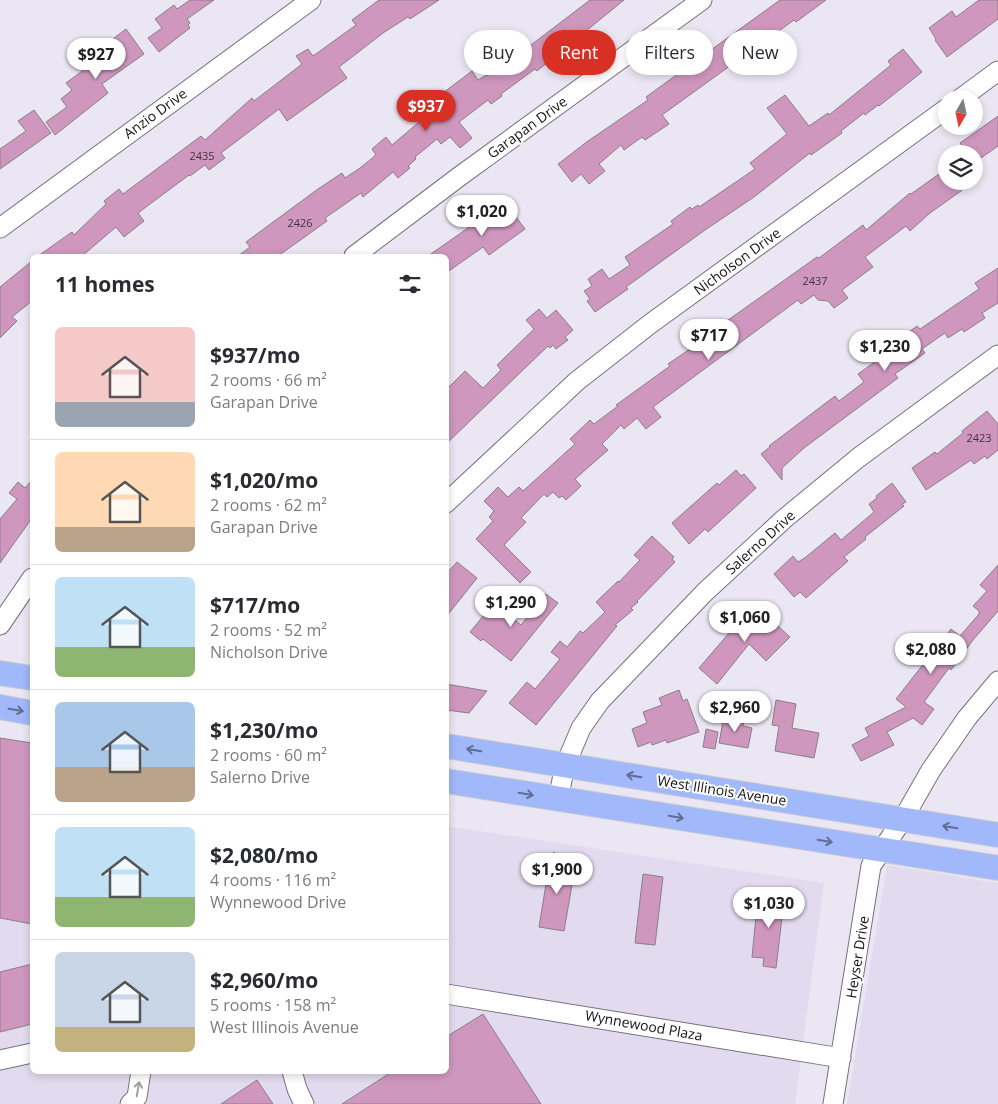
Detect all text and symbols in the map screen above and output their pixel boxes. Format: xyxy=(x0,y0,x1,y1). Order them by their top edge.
chip: Buy xyxy=(464,30,532,75)
chip: Rent xyxy=(542,30,616,75)
chip: Filters xyxy=(626,30,713,75)
chip: New xyxy=(723,30,797,75)
pin: $927 xyxy=(66,38,126,80)
text: $927 xyxy=(78,43,114,65)
street label: Anzio Drive xyxy=(120,84,191,142)
pin: $937 xyxy=(396,90,456,132)
north arrow xyxy=(938,90,982,135)
map controls xyxy=(938,90,983,190)
street label: Garapan Drive xyxy=(483,92,571,162)
text: $937 xyxy=(408,95,444,117)
button: layers xyxy=(938,145,983,190)
house number: 2435 xyxy=(189,148,215,163)
pin: $1,020 xyxy=(441,194,523,237)
text: $1,020 xyxy=(457,200,507,222)
house number: 2426 xyxy=(287,215,313,230)
street label: Nicholson Drive xyxy=(690,223,784,299)
text: 11 homes xyxy=(55,270,155,298)
icon: filters xyxy=(396,270,424,298)
house number: 2437 xyxy=(802,273,828,288)
pin: $717 xyxy=(679,318,739,361)
text: $717 xyxy=(691,324,727,346)
pin: $1,230 xyxy=(844,330,926,372)
text: $1,230 xyxy=(860,335,910,357)
text: $937/mo xyxy=(210,341,300,369)
icon: home xyxy=(95,347,155,407)
text: 2 rooms · 66 m² xyxy=(210,369,327,391)
text: Garapan Drive xyxy=(210,391,318,413)
house number: 2423 xyxy=(966,430,992,445)
text: $1,020/mo xyxy=(210,466,318,494)
icon: home xyxy=(95,472,155,532)
text: 2 rooms · 62 m² xyxy=(210,494,327,516)
street label: Salerno Drive xyxy=(721,506,799,578)
text: Garapan Drive xyxy=(210,516,318,538)
pin: $1,290 xyxy=(470,586,552,628)
text: $717/mo xyxy=(210,591,300,619)
text: $1,290 xyxy=(486,591,536,613)
icon: home xyxy=(95,597,155,657)
pin: $1,060 xyxy=(704,600,786,643)
text: $1,060 xyxy=(720,606,770,628)
text: 2 rooms · 52 m² xyxy=(210,619,327,641)
pin: $2,080 xyxy=(890,632,972,675)
text: $2,080 xyxy=(906,638,956,660)
text: Nicholson Drive xyxy=(210,641,328,663)
pin: $2,960 xyxy=(694,690,776,733)
text: $2,960 xyxy=(710,696,760,718)
one-way arrow xyxy=(8,705,24,715)
text: $1,230/mo xyxy=(210,716,318,744)
icon: home xyxy=(95,722,155,782)
text: 2 rooms · 60 m² xyxy=(210,744,327,766)
one-way arrow xyxy=(466,745,482,755)
text: Salerno Drive xyxy=(210,766,310,788)
street label: West Illinois Avenue xyxy=(656,770,788,810)
one-way arrow xyxy=(626,771,642,781)
one-way arrow xyxy=(518,789,534,799)
one-way arrow xyxy=(667,813,683,823)
one-way arrow xyxy=(942,821,958,831)
one-way arrow xyxy=(817,836,833,846)
text: $2,080/mo xyxy=(210,841,318,869)
icon: home xyxy=(95,847,155,907)
pin: $1,900 xyxy=(516,852,598,895)
text: $1,900 xyxy=(532,858,582,880)
text: 4 rooms · 116 m² xyxy=(210,869,336,891)
pin: $1,030 xyxy=(728,886,810,929)
text: Wynnewood Drive xyxy=(210,891,346,913)
text: $1,030 xyxy=(744,892,794,914)
street label: Heyser Drive xyxy=(841,914,873,1000)
text: $2,960/mo xyxy=(210,966,318,994)
icon: home xyxy=(95,972,155,1032)
text: 5 rooms · 158 m² xyxy=(210,994,336,1016)
street label: Wynnewood Plaza xyxy=(584,1005,704,1045)
text: West Illinois Avenue xyxy=(210,1016,359,1038)
one-way arrow xyxy=(134,1082,144,1098)

